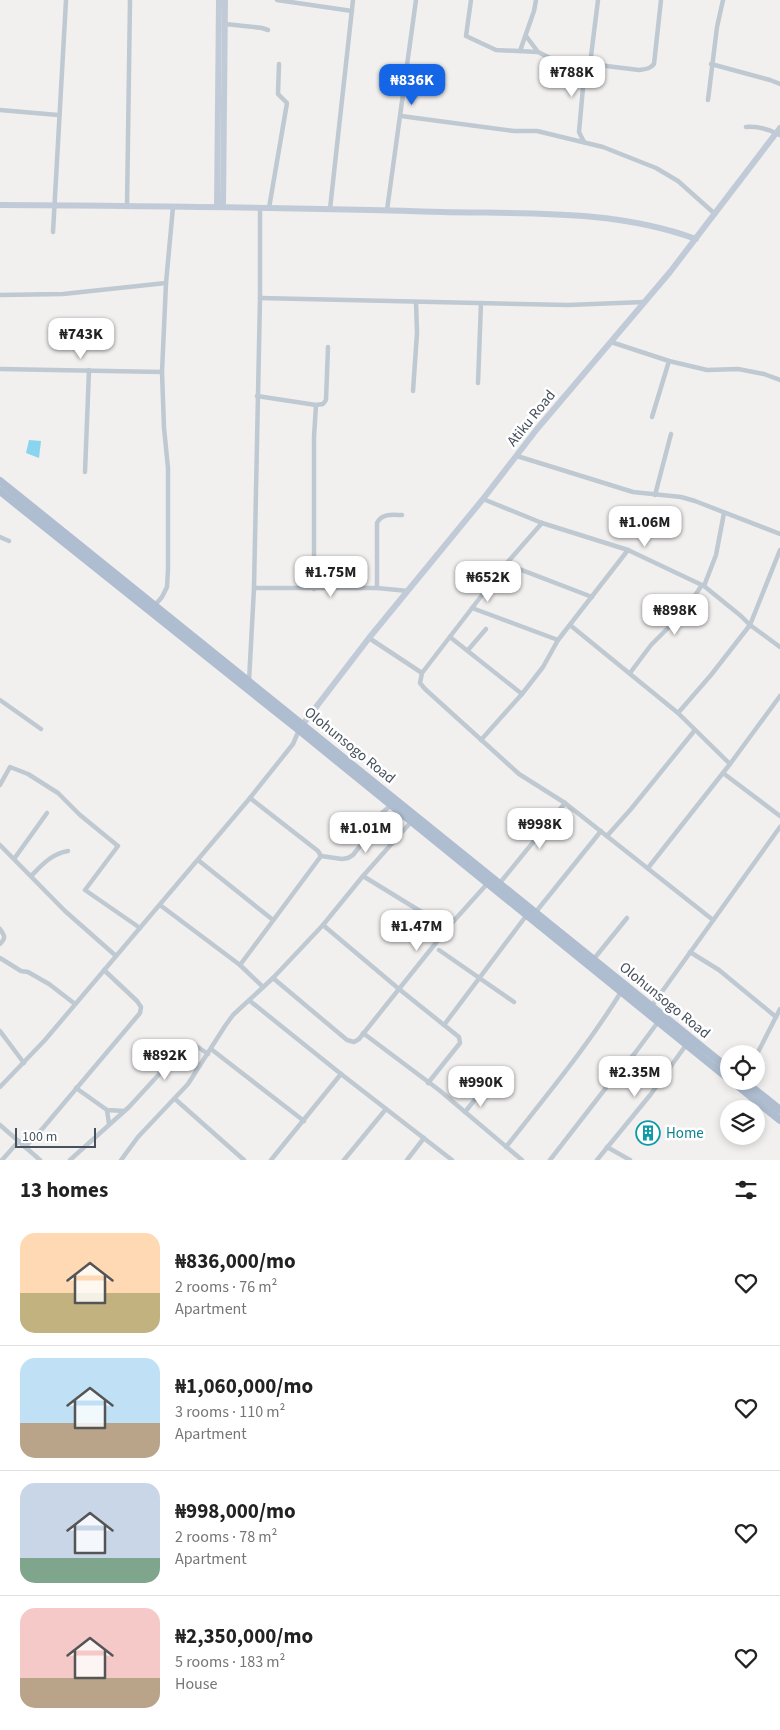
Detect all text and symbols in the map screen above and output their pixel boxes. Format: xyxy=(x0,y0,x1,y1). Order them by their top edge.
pin: ₦788K xyxy=(537,56,607,98)
text: ₦788K xyxy=(550,61,594,83)
pin: ₦836K xyxy=(377,64,447,106)
text: ₦836K xyxy=(390,69,434,91)
pin: ₦743K xyxy=(46,318,116,360)
text: ₦743K xyxy=(59,323,103,345)
street label: Atiku Road xyxy=(502,386,561,451)
pin: ₦1.06M xyxy=(604,506,686,548)
text: ₦1.06M xyxy=(620,511,670,533)
pin: ₦1.75M xyxy=(290,556,372,598)
pin: ₦652K xyxy=(453,560,523,603)
text: ₦1.75M xyxy=(306,561,356,583)
text: ₦652K xyxy=(466,566,510,588)
pin: ₦898K xyxy=(640,594,710,636)
text: ₦898K xyxy=(653,599,697,621)
street label: Olohunsogo Road xyxy=(300,702,400,789)
pin: ₦998K xyxy=(505,808,575,850)
pin: ₦1.01M xyxy=(325,812,407,854)
text: ₦998K xyxy=(518,813,562,835)
text: ₦1.01M xyxy=(341,817,391,839)
pin: ₦1.47M xyxy=(376,910,458,952)
text: ₦1.47M xyxy=(392,915,442,937)
street label: Olohunsogo Road xyxy=(615,957,715,1044)
pin: ₦892K xyxy=(130,1038,200,1081)
text: ₦892K xyxy=(143,1044,187,1066)
map controls xyxy=(720,1045,765,1145)
button: locate xyxy=(720,1045,765,1090)
pin: ₦2.35M xyxy=(594,1056,676,1098)
text: ₦2.35M xyxy=(610,1061,660,1083)
pin: ₦990K xyxy=(446,1066,516,1108)
text: ₦990K xyxy=(459,1071,503,1093)
button: layers xyxy=(720,1100,765,1145)
building icon: Home xyxy=(635,1120,661,1146)
place label: Home xyxy=(666,1123,704,1144)
scale bar xyxy=(15,1125,96,1148)
text: 100 m xyxy=(22,1127,57,1147)
text: 13 homes xyxy=(20,1175,108,1205)
icon: filters xyxy=(732,1176,760,1204)
text: ₦836,000/mo xyxy=(175,1246,296,1276)
icon: home xyxy=(60,1253,120,1313)
icon: heart xyxy=(732,1269,760,1297)
text: 2 rooms · 76 m² xyxy=(175,1276,277,1298)
text: Apartment xyxy=(175,1298,247,1320)
text: ₦1,060,000/mo xyxy=(175,1371,313,1401)
icon: home xyxy=(60,1378,120,1438)
icon: heart xyxy=(732,1394,760,1422)
text: 3 rooms · 110 m² xyxy=(175,1401,285,1423)
text: Apartment xyxy=(175,1423,247,1445)
text: ₦998,000/mo xyxy=(175,1496,296,1526)
icon: home xyxy=(60,1503,120,1563)
icon: heart xyxy=(732,1519,760,1547)
text: 2 rooms · 78 m² xyxy=(175,1526,277,1548)
text: Apartment xyxy=(175,1548,247,1570)
text: ₦2,350,000/mo xyxy=(175,1621,313,1651)
icon: home xyxy=(60,1628,120,1688)
icon: heart xyxy=(732,1644,760,1672)
text: 5 rooms · 183 m² xyxy=(175,1651,285,1673)
text: House xyxy=(175,1673,217,1695)

